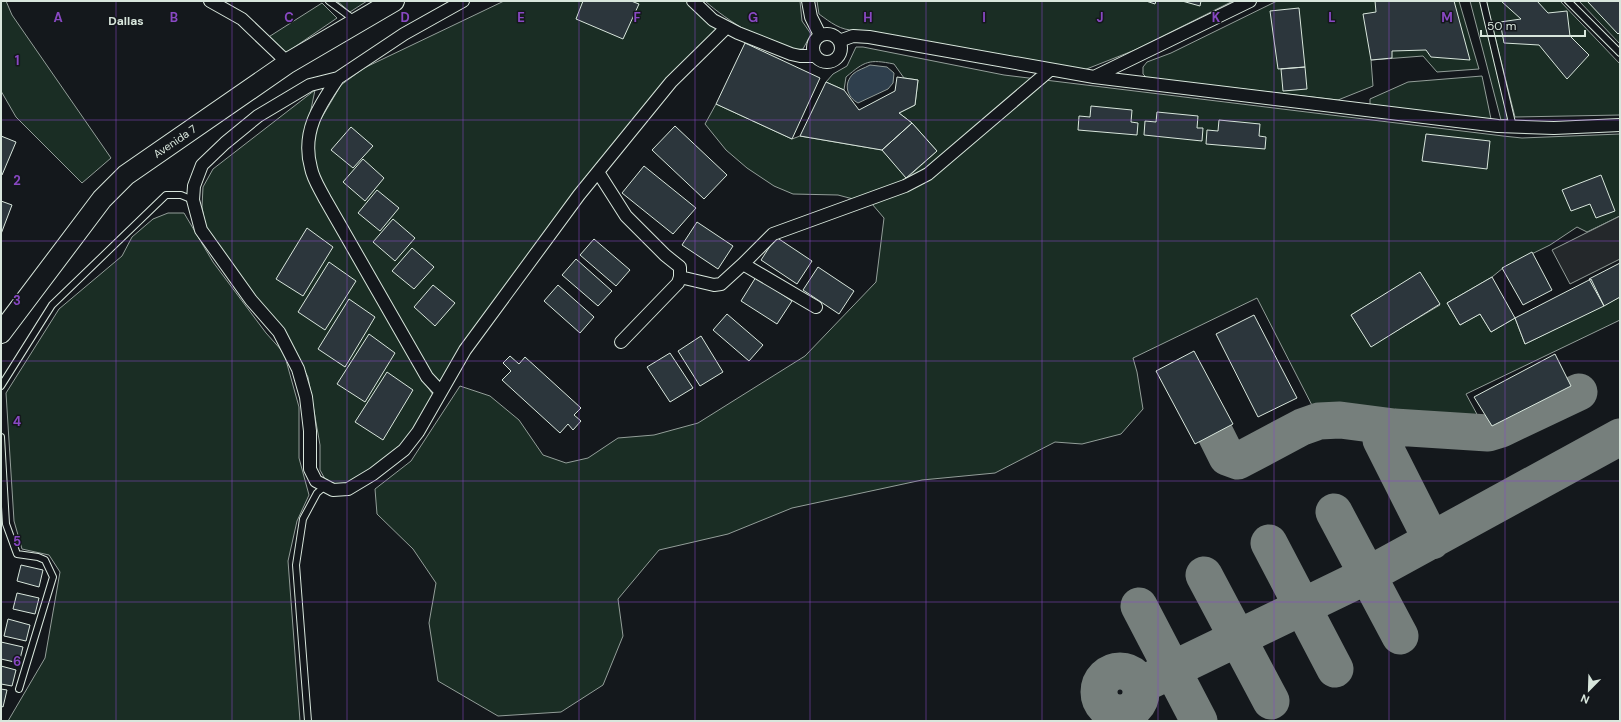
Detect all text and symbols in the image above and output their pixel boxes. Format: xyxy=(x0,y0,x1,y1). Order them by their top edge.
text: A xyxy=(53,9,63,26)
text: B xyxy=(170,9,178,26)
text: C xyxy=(284,9,294,26)
text: D xyxy=(400,9,410,26)
text: E xyxy=(517,9,525,26)
text: F xyxy=(633,9,641,26)
text: G xyxy=(748,9,758,26)
text: H xyxy=(863,9,873,26)
text: I xyxy=(982,9,986,26)
text: J xyxy=(1096,9,1104,26)
text: K xyxy=(1212,9,1221,26)
text: L xyxy=(1328,9,1336,26)
text: M xyxy=(1441,9,1453,26)
scale bar xyxy=(1481,12,1585,38)
district label: Dallas xyxy=(108,13,144,29)
text: 50 m xyxy=(1487,18,1516,34)
text: 1 xyxy=(15,52,19,69)
street label: Avenida 7 xyxy=(151,121,199,161)
text: 2 xyxy=(13,172,21,189)
text: 3 xyxy=(13,292,21,309)
text: 4 xyxy=(13,413,21,430)
text: 5 xyxy=(13,533,21,550)
text: 6 xyxy=(13,653,21,670)
north arrow xyxy=(1569,670,1609,710)
text: N xyxy=(1579,691,1592,707)

